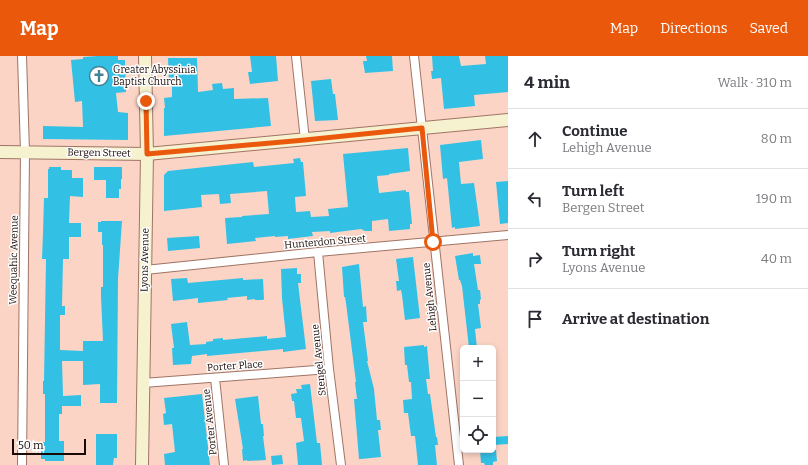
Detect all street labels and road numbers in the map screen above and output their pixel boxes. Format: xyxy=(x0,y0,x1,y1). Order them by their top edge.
street label: Bergen Street xyxy=(67,146,131,160)
street label: Weequahic Avenue xyxy=(7,215,21,305)
street label: Lyons Avenue xyxy=(138,228,152,292)
street label: Hunterdon Street xyxy=(284,232,367,252)
street label: Lehigh Avenue xyxy=(420,262,440,332)
street label: Stengel Avenue xyxy=(309,324,329,396)
street label: Porter Place xyxy=(207,358,263,374)
street label: Porter Avenue xyxy=(201,388,219,456)

